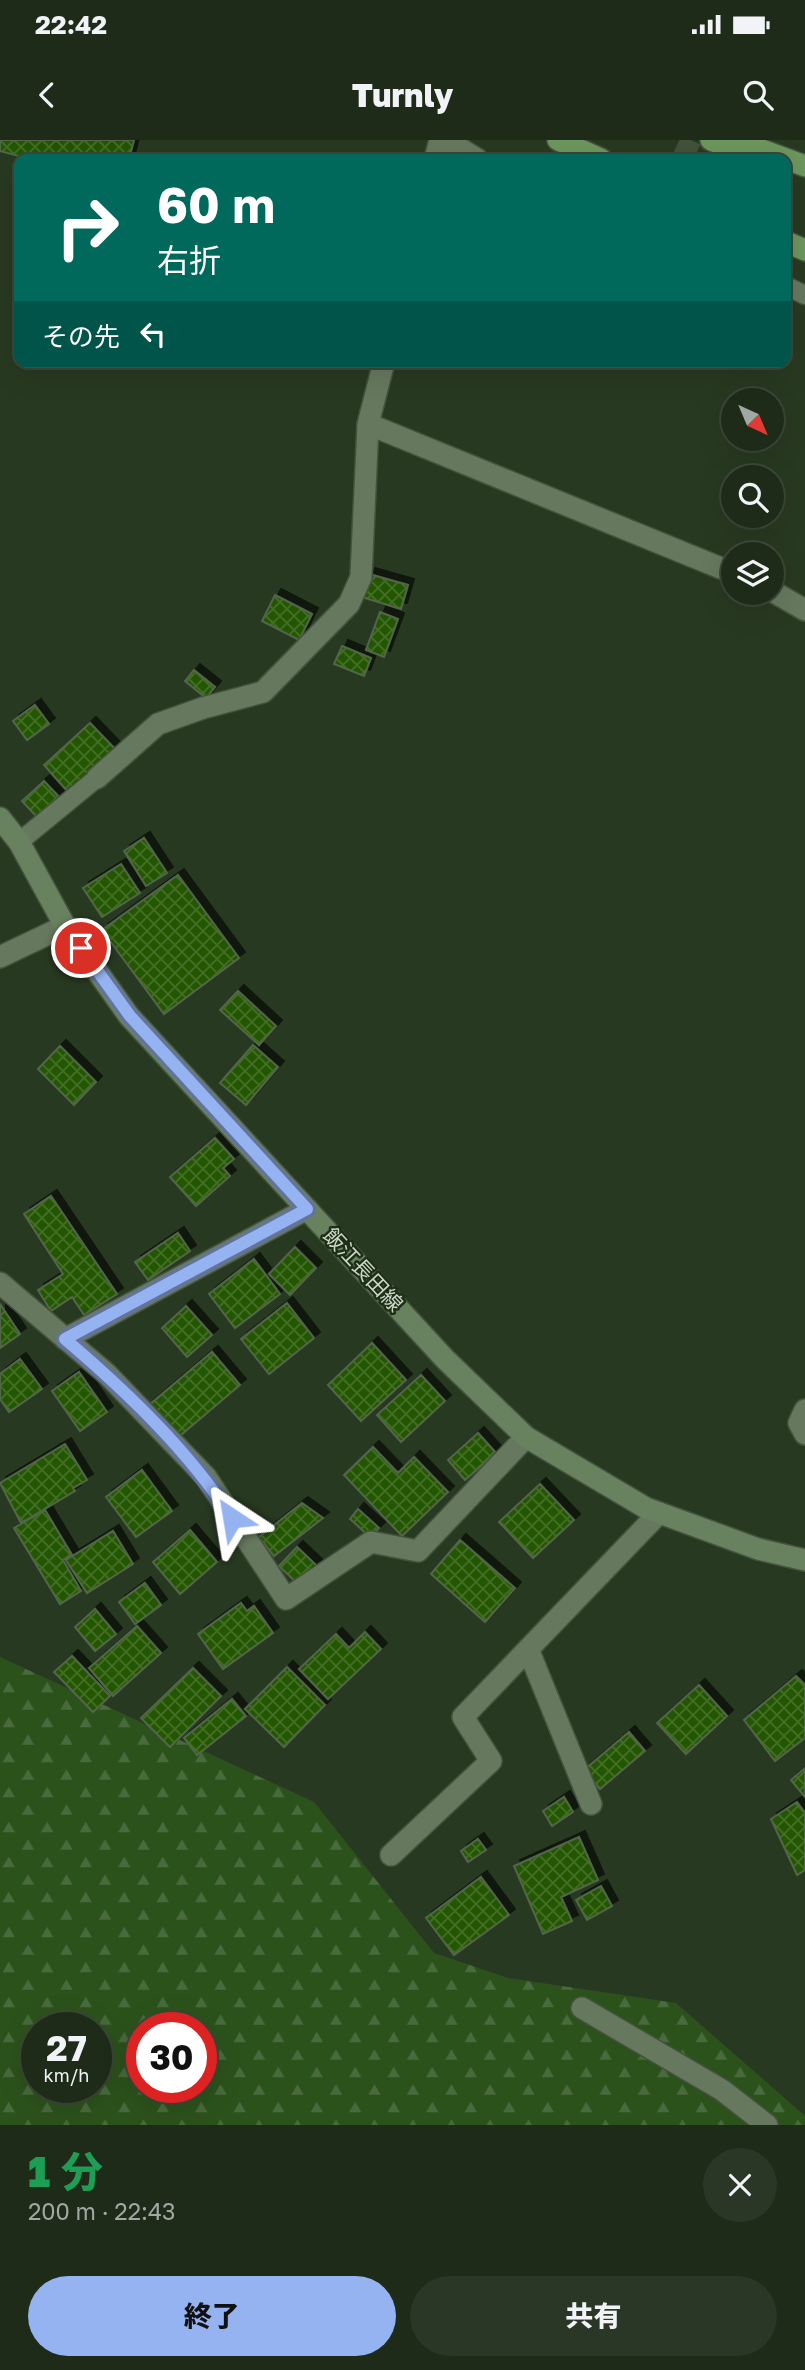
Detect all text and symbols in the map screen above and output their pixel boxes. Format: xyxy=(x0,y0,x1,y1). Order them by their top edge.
text: 22:42 xyxy=(35,9,107,40)
icon: back xyxy=(28,76,66,114)
text: Turnly xyxy=(352,76,453,114)
icon: search xyxy=(739,76,777,114)
text: 60 m xyxy=(157,175,275,234)
icon: right xyxy=(42,182,133,273)
text: 右折 xyxy=(157,241,221,279)
icon: left xyxy=(134,315,172,353)
text: その先 xyxy=(42,321,120,352)
north arrow xyxy=(721,388,784,452)
map controls xyxy=(721,388,784,605)
button: search xyxy=(721,465,784,528)
button: layers xyxy=(721,542,784,605)
pin xyxy=(51,918,111,978)
icon: arrive xyxy=(62,929,100,967)
street label: 飯江長田線 xyxy=(318,1222,409,1317)
position arrow xyxy=(195,1481,269,1555)
speed limit sign: 30 xyxy=(126,2012,217,2103)
text: 27 xyxy=(46,2027,87,2069)
text: km/h xyxy=(44,2064,89,2086)
text: 1 分 xyxy=(28,2146,103,2196)
button: close xyxy=(703,2148,777,2222)
text: 200 m · 22:43 xyxy=(28,2197,175,2225)
button: 終了 xyxy=(28,2276,396,2356)
button: 共有 xyxy=(410,2276,777,2356)

